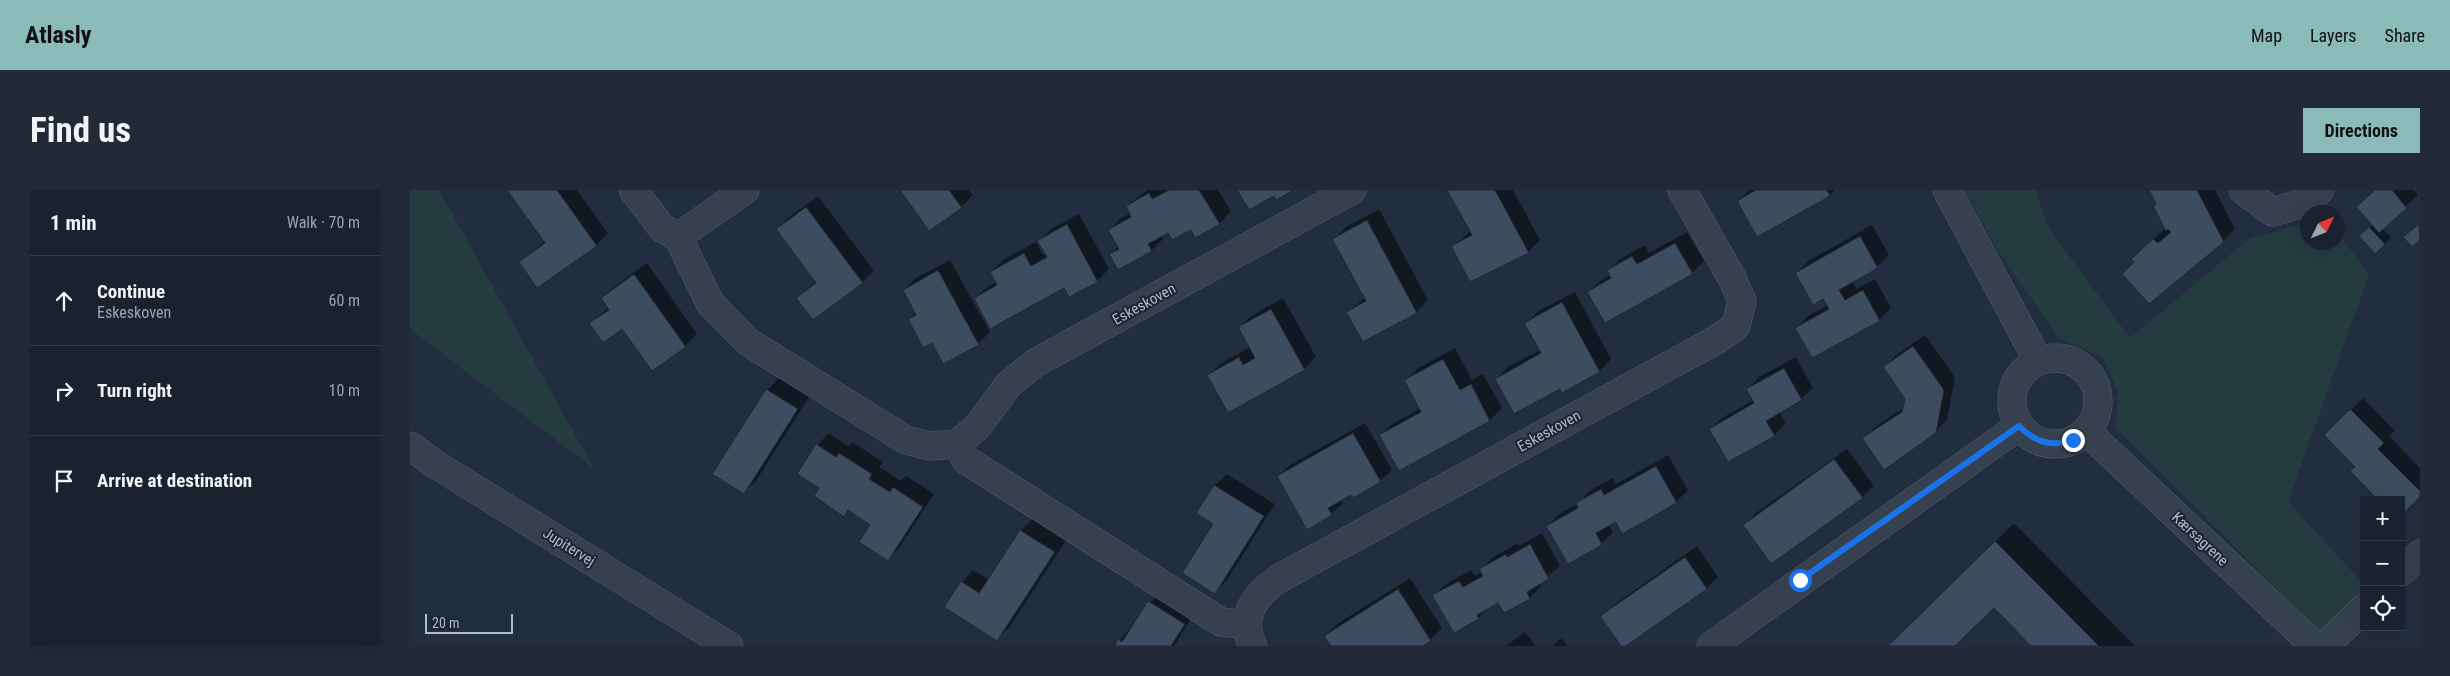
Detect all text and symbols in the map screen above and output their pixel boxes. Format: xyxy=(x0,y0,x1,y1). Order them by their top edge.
text: Atlasly xyxy=(25,21,91,49)
text: Map xyxy=(2251,25,2282,46)
text: Layers xyxy=(2310,25,2357,46)
text: Share xyxy=(2385,25,2425,46)
button: Directions xyxy=(2303,108,2420,153)
text: Find us xyxy=(30,110,131,151)
north arrow xyxy=(2300,205,2345,250)
text: 1 min xyxy=(50,211,97,235)
text: Walk · 70 m xyxy=(287,213,360,232)
street label: Eskeskoven xyxy=(1109,279,1179,329)
text: Continue xyxy=(97,280,165,303)
icon: ahead xyxy=(50,287,78,315)
text: 60 m xyxy=(328,291,360,310)
text: Eskeskoven xyxy=(97,303,171,322)
icon: right xyxy=(50,377,78,405)
text: Turn right xyxy=(97,379,172,402)
text: 10 m xyxy=(328,381,360,400)
street label: Eskeskoven xyxy=(1514,406,1584,456)
route end xyxy=(2062,429,2085,452)
icon: arrive xyxy=(50,467,78,495)
text: Arrive at destination xyxy=(97,469,252,492)
map controls xyxy=(2360,496,2405,631)
button: + xyxy=(2360,496,2405,541)
street label: Kærsagrene xyxy=(2168,508,2232,570)
street label: Jupitervej xyxy=(540,524,598,570)
button: − xyxy=(2360,541,2405,586)
route start xyxy=(1789,569,1812,592)
button: locate xyxy=(2360,586,2405,631)
scale bar xyxy=(425,611,512,634)
text: 20 m xyxy=(432,615,460,631)

